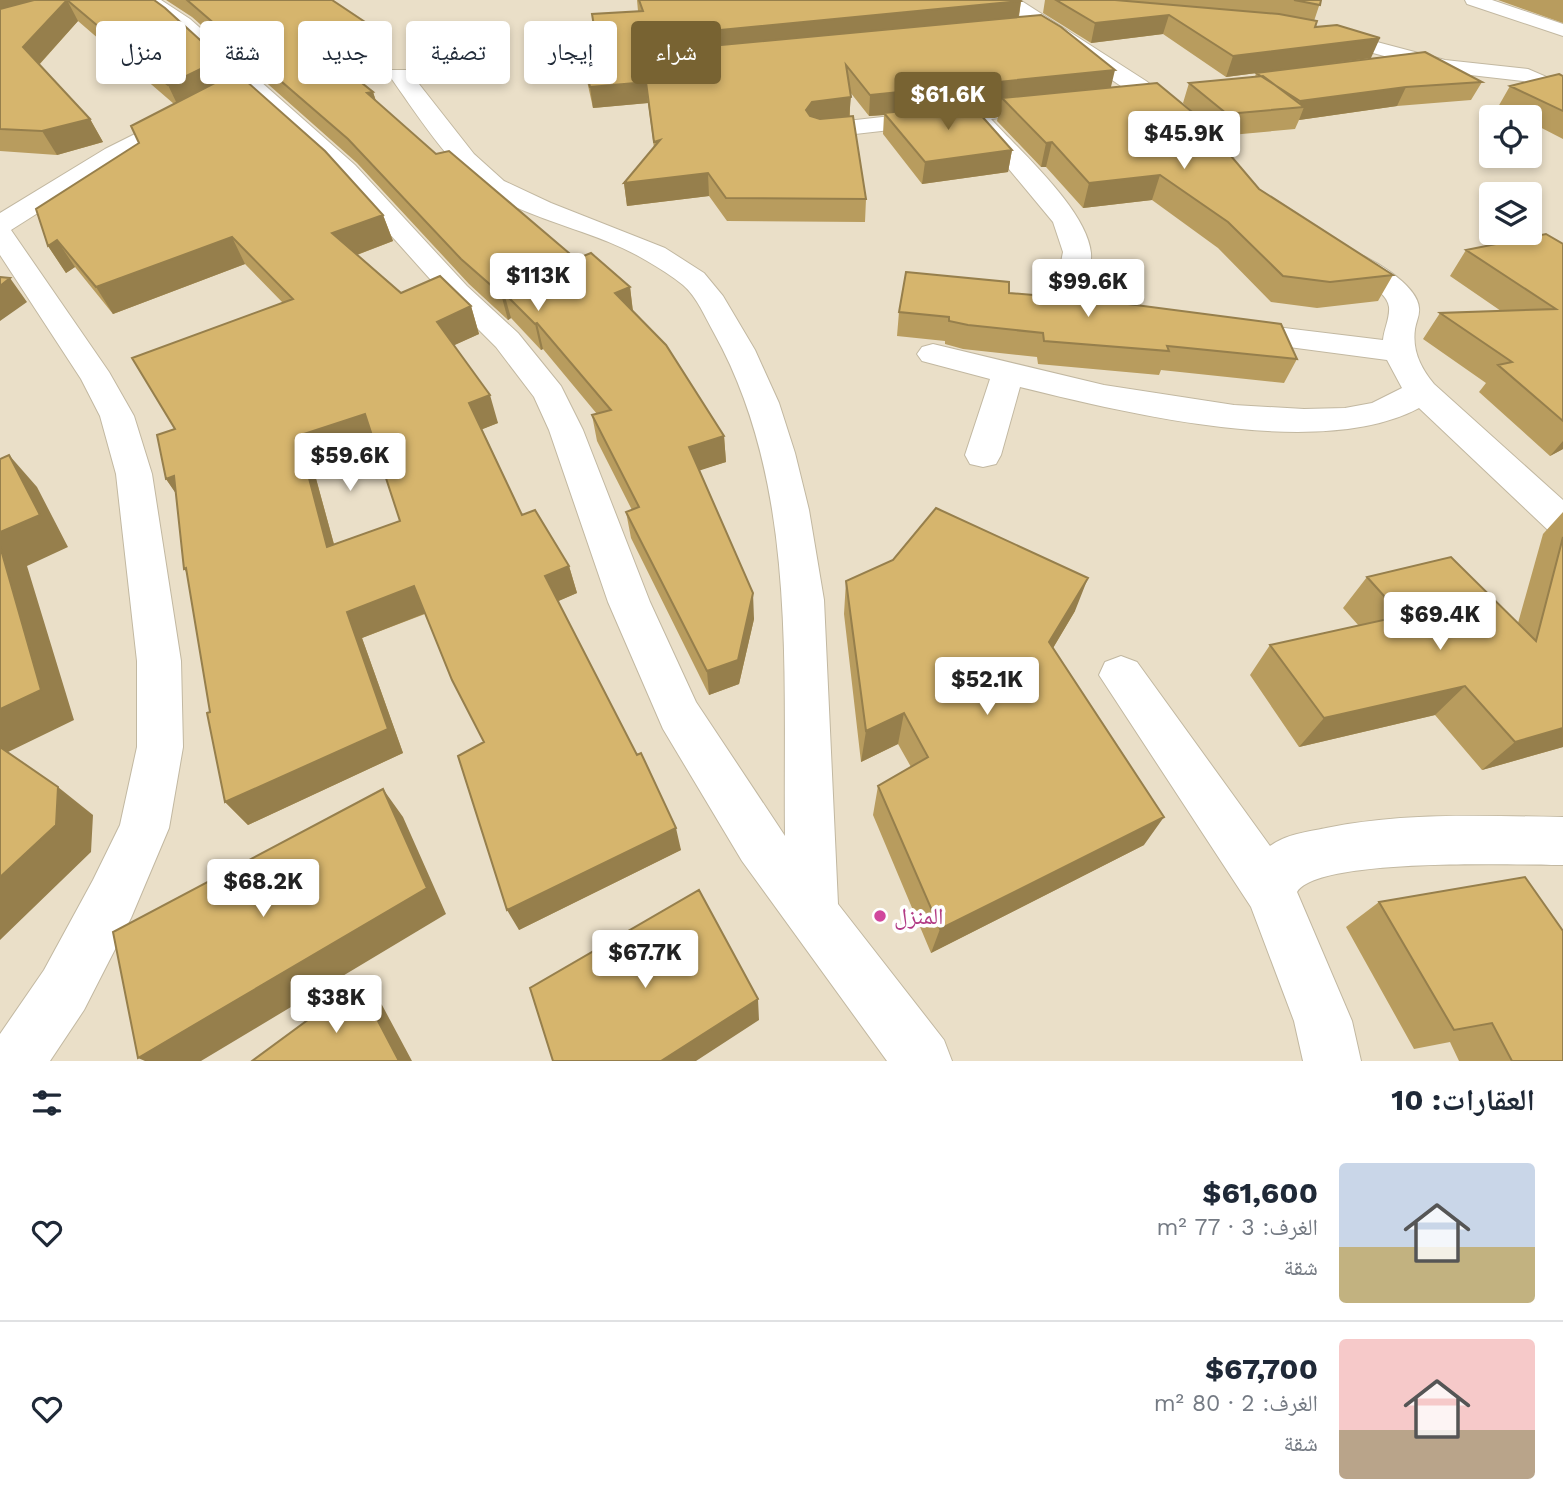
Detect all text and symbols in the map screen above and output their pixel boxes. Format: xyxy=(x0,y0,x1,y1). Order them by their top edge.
chip: منزل xyxy=(96,21,186,84)
chip: شقة xyxy=(200,21,284,84)
chip: جديد xyxy=(298,21,392,84)
chip: تصفية xyxy=(406,21,510,84)
chip: إيجار xyxy=(524,21,617,84)
chip: شراء xyxy=(631,21,721,84)
pin: $61.6K xyxy=(891,72,1005,132)
text: $61.6K xyxy=(910,81,986,108)
map controls xyxy=(1479,105,1542,245)
button: locate xyxy=(1479,105,1542,168)
pin: $45.9K xyxy=(1127,111,1241,171)
text: $45.9K xyxy=(1144,120,1224,147)
button: layers xyxy=(1479,182,1542,245)
pin: $113K xyxy=(489,254,587,313)
pin: $99.6K xyxy=(1031,260,1145,319)
text: $113K xyxy=(506,262,570,289)
text: $99.6K xyxy=(1048,268,1128,295)
pin: $59.6K xyxy=(293,434,407,493)
text: $59.6K xyxy=(311,442,389,469)
pin: $69.4K xyxy=(1383,592,1497,652)
text: $69.4K xyxy=(1400,601,1480,628)
pin: $52.1K xyxy=(930,658,1044,717)
text: $52.1K xyxy=(951,666,1023,693)
pin: $68.2K xyxy=(206,860,320,919)
text: $68.2K xyxy=(223,868,303,895)
place label: المنزل xyxy=(894,903,944,930)
marker: المنزل xyxy=(872,908,888,924)
pin: $67.7K xyxy=(588,930,702,990)
text: $67.7K xyxy=(608,939,682,966)
pin: $38K xyxy=(295,976,377,1035)
text: $38K xyxy=(307,984,365,1011)
text: العقارات: 10 xyxy=(1391,1082,1535,1117)
icon: filters xyxy=(28,1084,66,1122)
text: $61,600 xyxy=(1202,1175,1318,1210)
icon: home xyxy=(1395,1191,1479,1275)
icon: heart xyxy=(28,1214,66,1252)
text: الغرف: 3 · 77 m² xyxy=(1156,1214,1318,1241)
text: شقة xyxy=(1284,1254,1318,1281)
text: $67,700 xyxy=(1205,1351,1318,1386)
icon: home xyxy=(1395,1367,1479,1451)
icon: heart xyxy=(28,1390,66,1428)
text: الغرف: 2 · 80 m² xyxy=(1154,1390,1318,1417)
text: شقة xyxy=(1284,1430,1318,1457)

